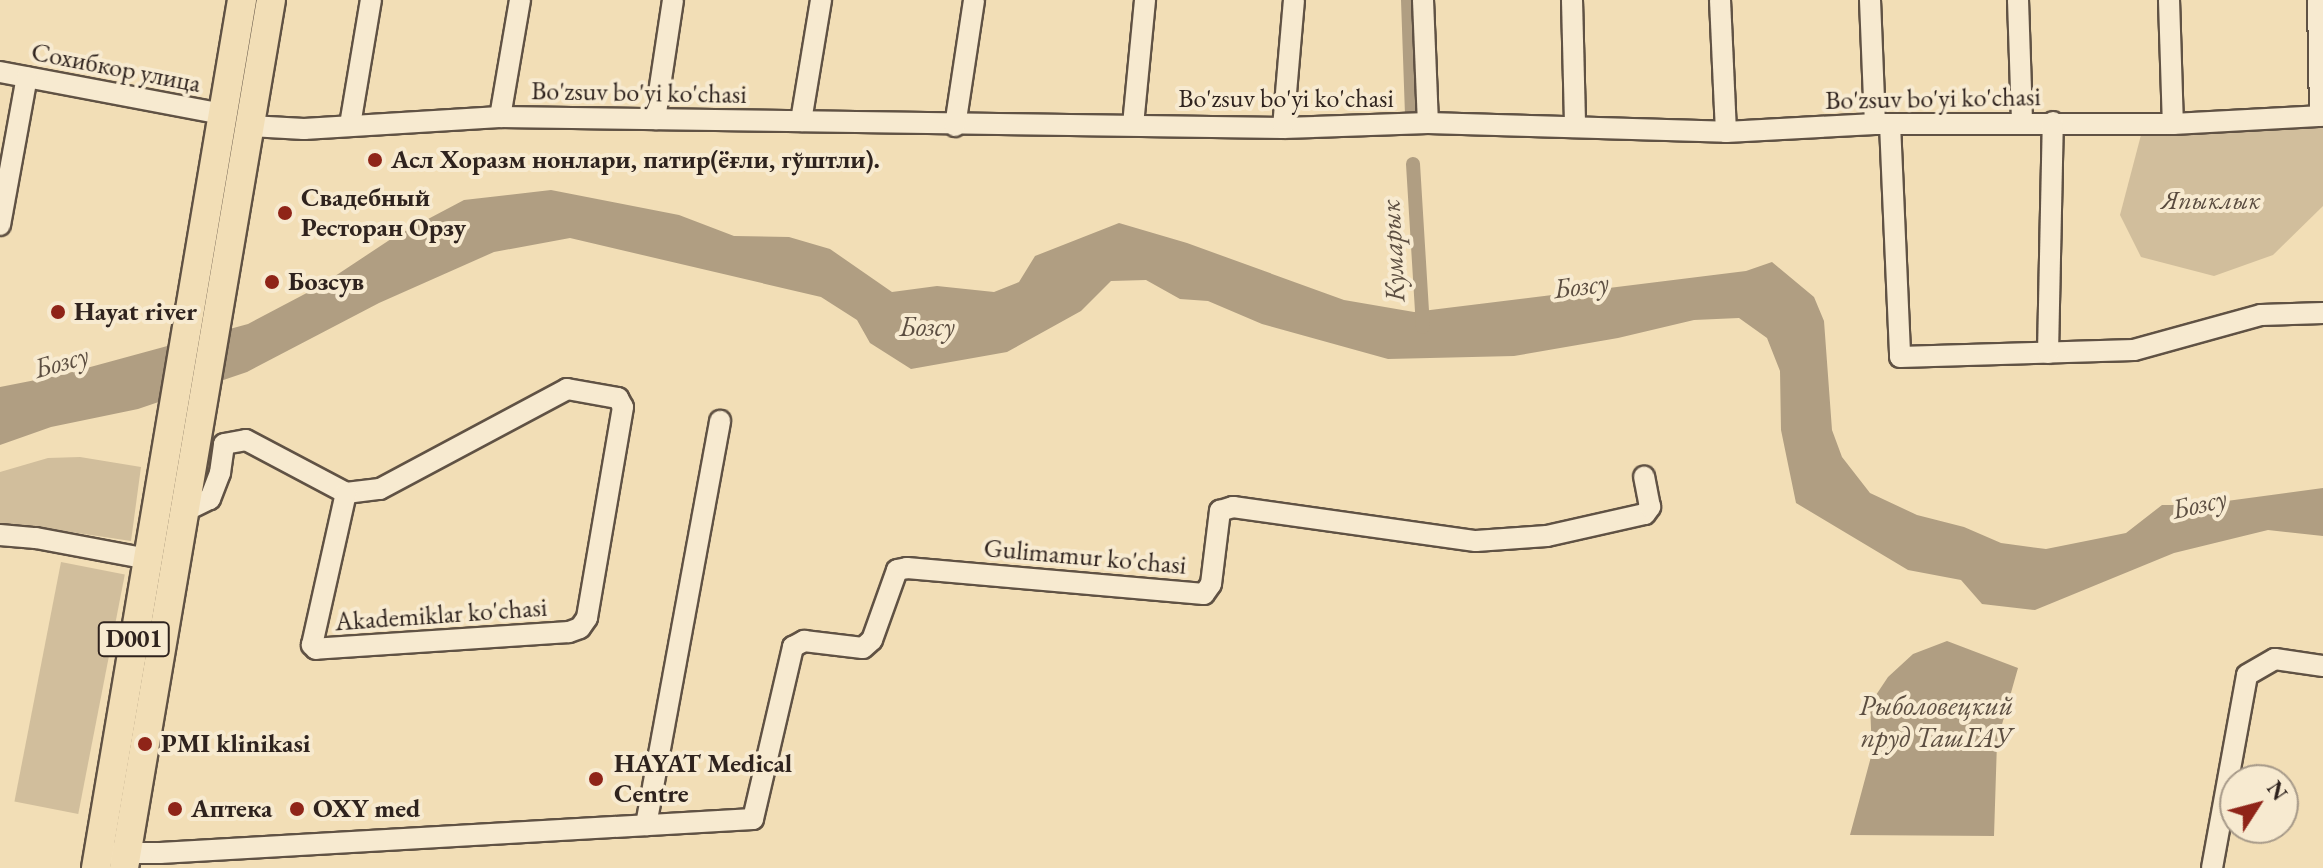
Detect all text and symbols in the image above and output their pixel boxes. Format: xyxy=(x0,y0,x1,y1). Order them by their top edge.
street label: Сохибкор улица xyxy=(29,36,203,100)
street label: Bo'zsuv bo'yi ko'chasi xyxy=(531,76,747,110)
street label: Bo'zsuv bo'yi ko'chasi xyxy=(1825,82,2041,116)
street label: Bo'zsuv bo'yi ko'chasi xyxy=(1178,83,1394,115)
place label: Асл Хоразм нонлари, патир(ёғли, гўштли). xyxy=(391,144,880,176)
marker: Асл Хоразм нонлари, патир(ёғли, гўштли). xyxy=(366,151,384,169)
place label: Свадебный Ресторан Орзу xyxy=(301,182,466,244)
park label: Япыклык xyxy=(2162,185,2260,217)
water label: Кумарык xyxy=(1373,199,1411,303)
marker: Свадебный Ресторан Орзу xyxy=(276,204,294,222)
water label: Бозсу xyxy=(1551,265,1611,305)
place label: Бозсув xyxy=(288,266,364,298)
marker: Бозсув xyxy=(263,273,281,291)
place label: Hayat river xyxy=(74,296,197,328)
marker: Hayat river xyxy=(49,303,67,321)
water label: Бозсу xyxy=(899,309,955,343)
water label: Бозсу xyxy=(30,337,92,385)
water label: Бозсу xyxy=(2168,480,2230,526)
street label: Gulimamur ko'chasi xyxy=(982,533,1188,581)
street label: Akademiklar ko'chasi xyxy=(334,592,548,638)
road number: D001 xyxy=(96,619,172,659)
water label: Рыболовецкий пруд ТашГАУ xyxy=(1859,688,2013,754)
place label: PMI klinikasi xyxy=(161,728,311,760)
marker: PMI klinikasi xyxy=(136,735,154,753)
place label: HAYAT Medical Centre xyxy=(614,748,792,810)
north arrow xyxy=(2219,764,2299,844)
marker: HAYAT Medical Centre xyxy=(585,768,607,790)
text: N xyxy=(2260,775,2294,807)
place label: Аптека xyxy=(191,793,272,825)
place label: OXY med xyxy=(313,793,420,825)
marker: Аптека xyxy=(166,800,184,818)
marker: OXY med xyxy=(288,800,306,818)

